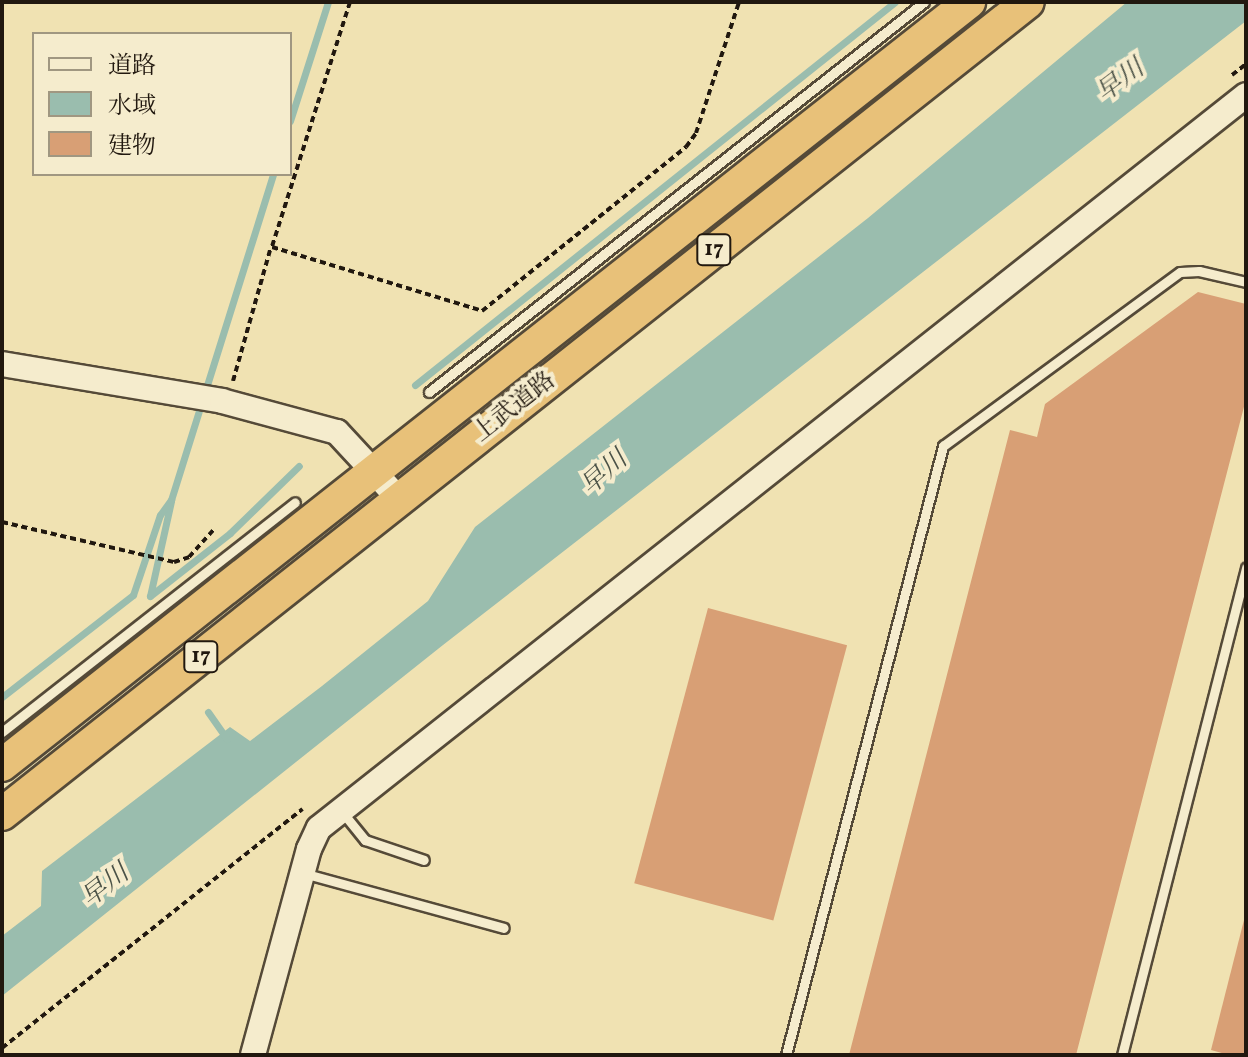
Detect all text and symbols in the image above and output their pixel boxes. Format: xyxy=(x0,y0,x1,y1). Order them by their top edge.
legend xyxy=(32,32,292,176)
text: 道路 xyxy=(108,50,156,84)
water label: 早川 xyxy=(1091,54,1151,110)
text: 水域 xyxy=(108,90,156,124)
text: 建物 xyxy=(108,130,156,164)
road number: 17 xyxy=(696,232,732,268)
street label: 上武道路 xyxy=(468,367,562,449)
water label: 早川 xyxy=(575,445,635,503)
road number: 17 xyxy=(183,639,219,675)
water label: 早川 xyxy=(76,859,136,915)

